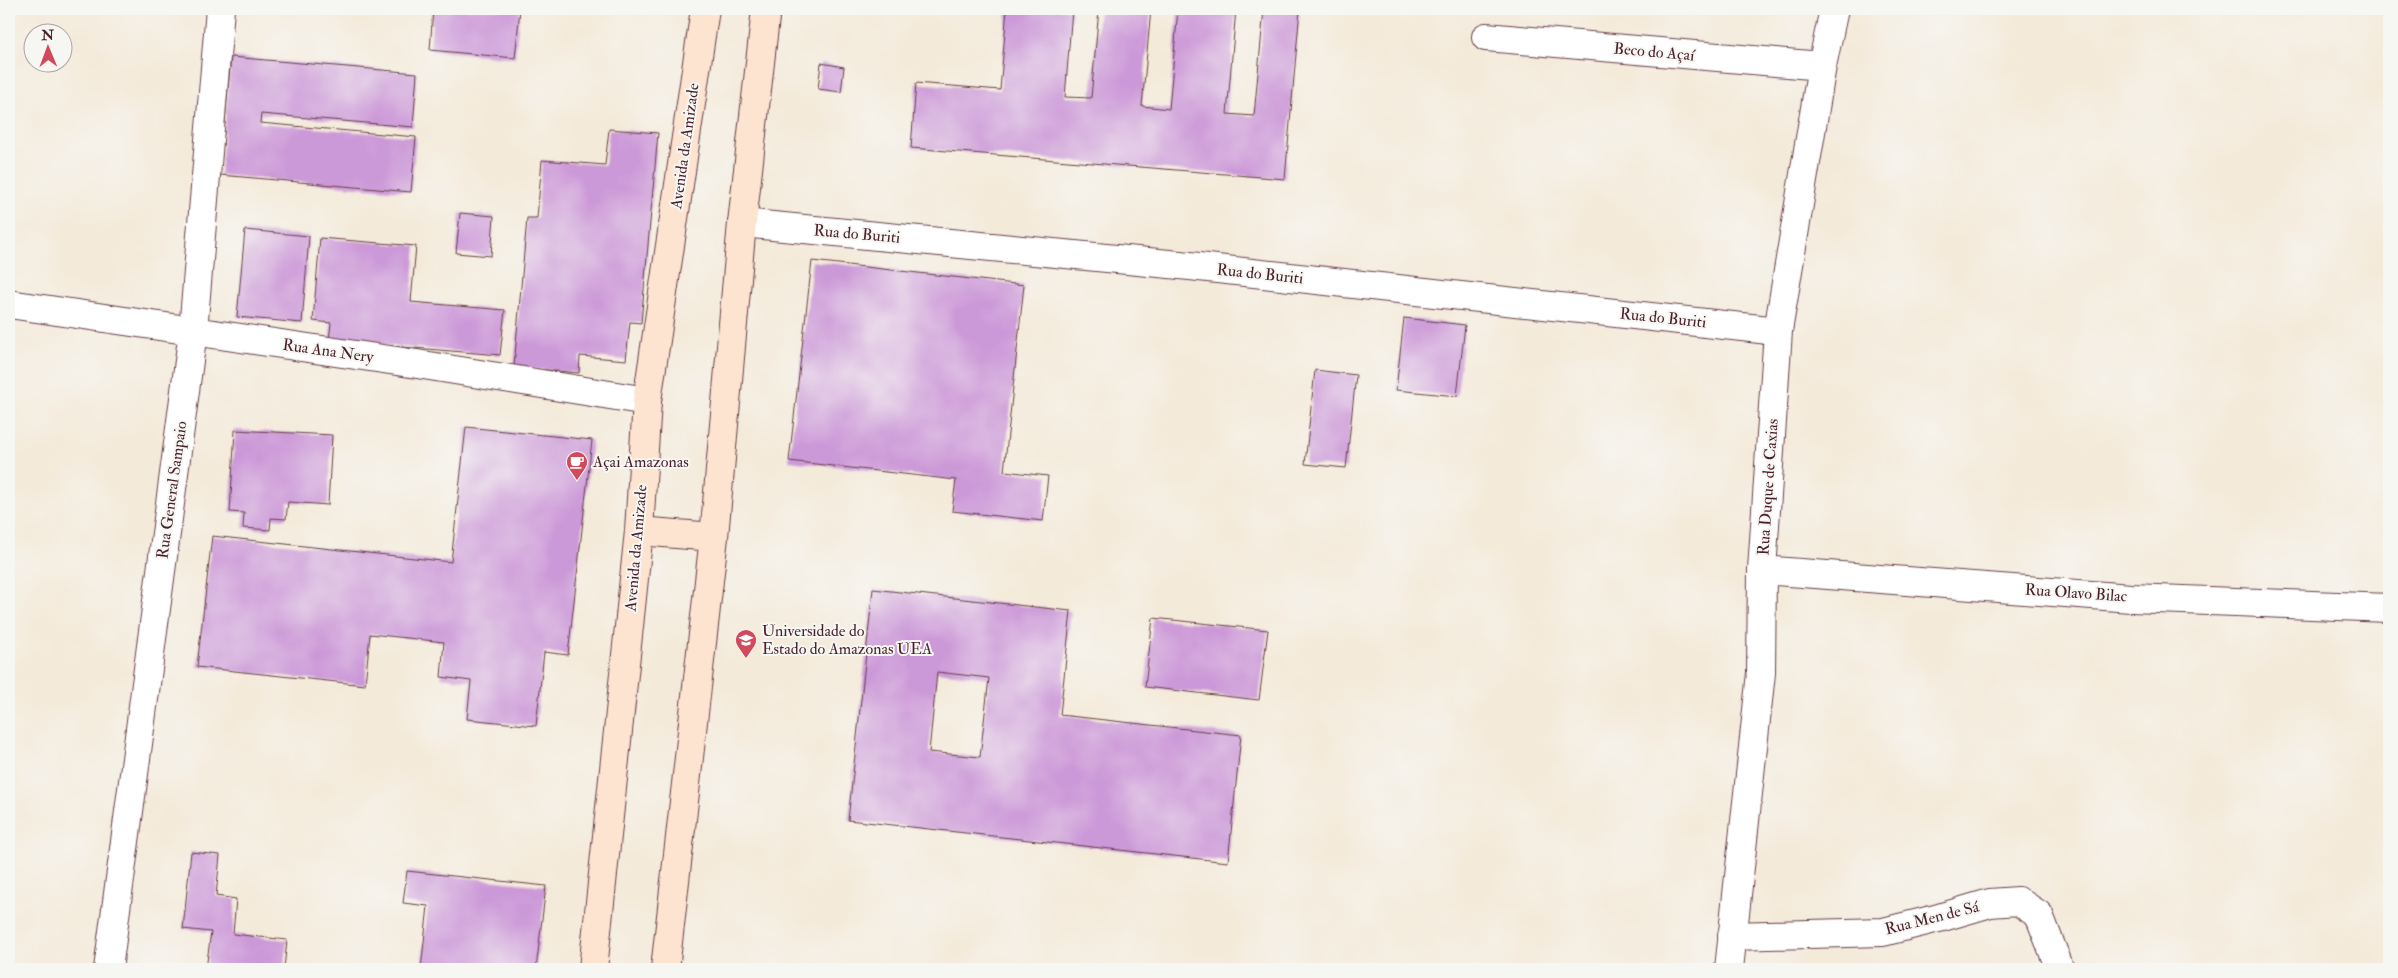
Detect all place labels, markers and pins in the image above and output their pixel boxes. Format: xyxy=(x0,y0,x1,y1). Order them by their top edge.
cafe icon: Açai Amazonas xyxy=(565,450,589,481)
place label: Açai Amazonas xyxy=(592,452,689,472)
place label: Universidade do Estado do Amazonas UEA xyxy=(762,621,932,659)
school or university icon: Universidade do Estado do Amazonas UEA xyxy=(734,628,758,659)

